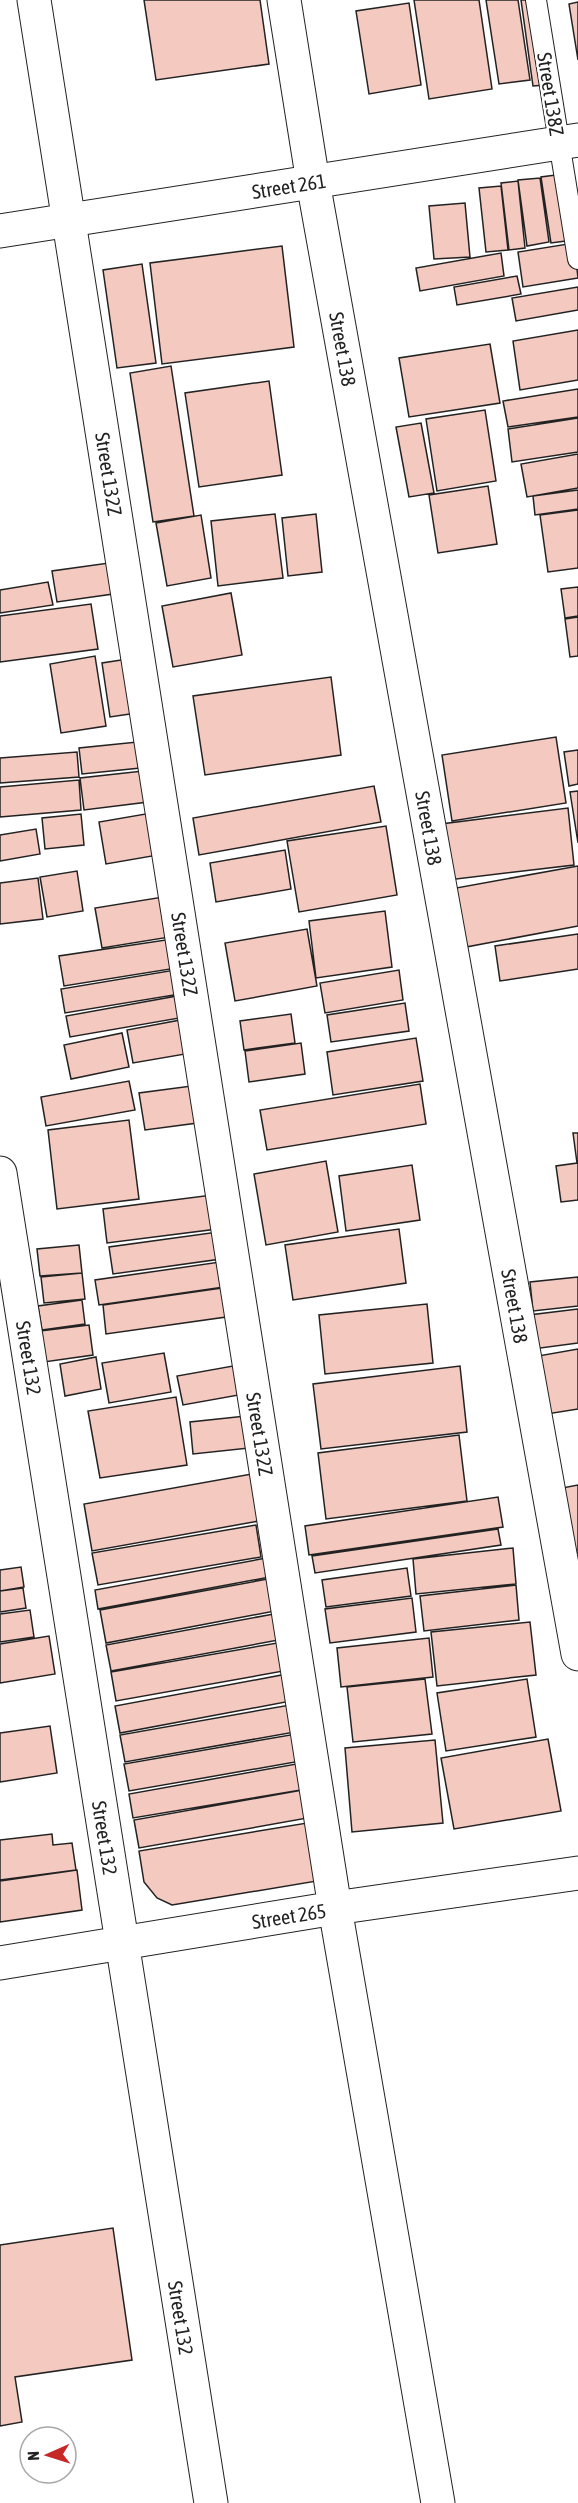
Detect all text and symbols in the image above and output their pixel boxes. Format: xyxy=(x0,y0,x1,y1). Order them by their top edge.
street label: Street 138Z xyxy=(533,51,569,137)
street label: Street 261 xyxy=(250,169,328,203)
street label: Street 138 xyxy=(325,310,361,388)
street label: Street 132Z xyxy=(91,431,127,517)
street label: Street 138 xyxy=(411,789,447,867)
street label: Street 132Z xyxy=(167,911,203,997)
street label: Street 138 xyxy=(497,1267,533,1345)
street label: Street 132 xyxy=(12,1319,46,1397)
street label: Street 132Z xyxy=(242,1391,278,1477)
street label: Street 132 xyxy=(88,1799,122,1877)
street label: Street 265 xyxy=(250,1899,328,1933)
street label: Street 132 xyxy=(164,2279,198,2357)
north arrow xyxy=(18,2425,78,2485)
text: N xyxy=(24,2451,42,2461)

